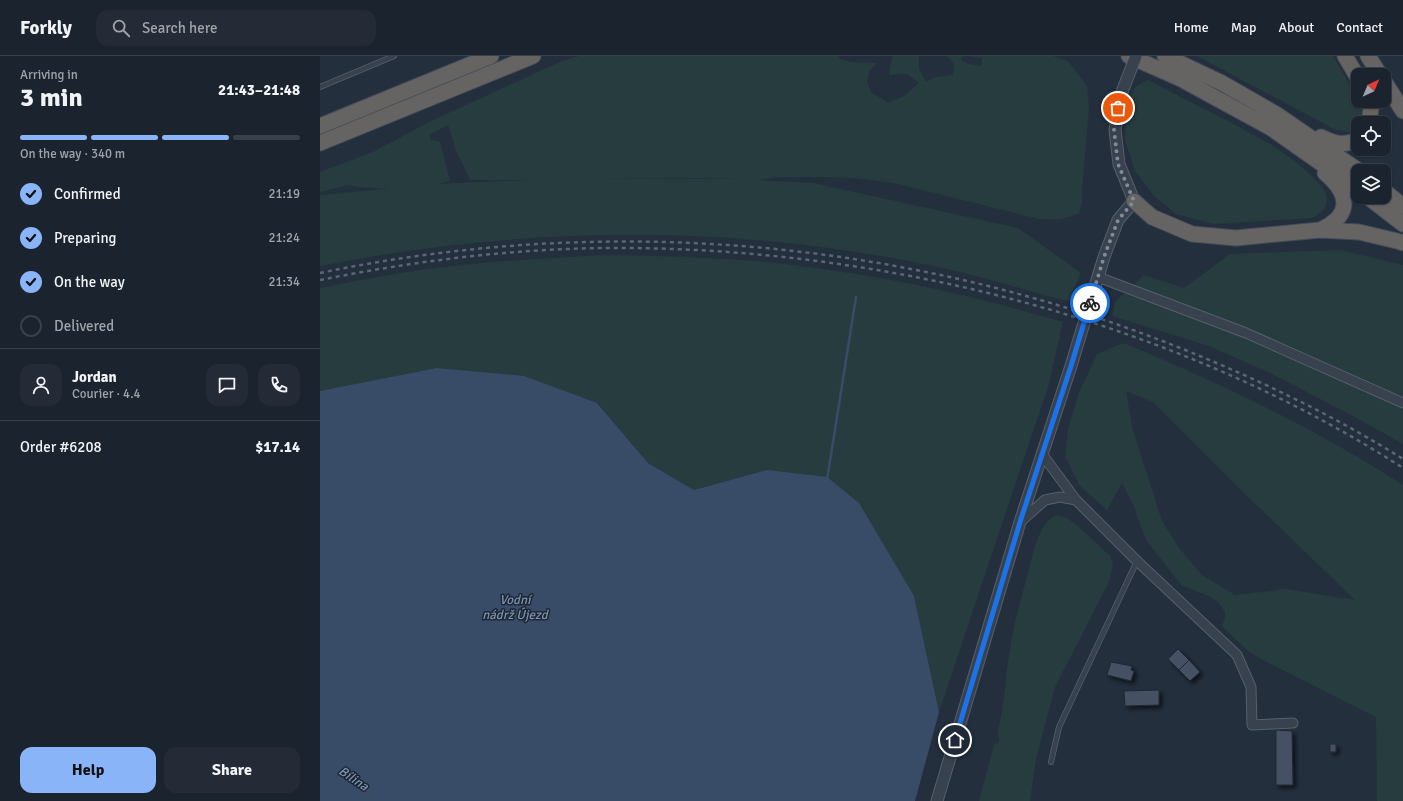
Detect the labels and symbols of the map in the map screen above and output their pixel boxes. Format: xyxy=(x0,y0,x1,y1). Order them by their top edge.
north arrow xyxy=(1351,68,1391,108)
pin xyxy=(1101,91,1135,125)
courier xyxy=(1070,283,1110,323)
water label: Vodní nádrž Újezd xyxy=(482,592,550,623)
pin xyxy=(938,723,972,757)
water label: Bílina xyxy=(336,763,372,795)

